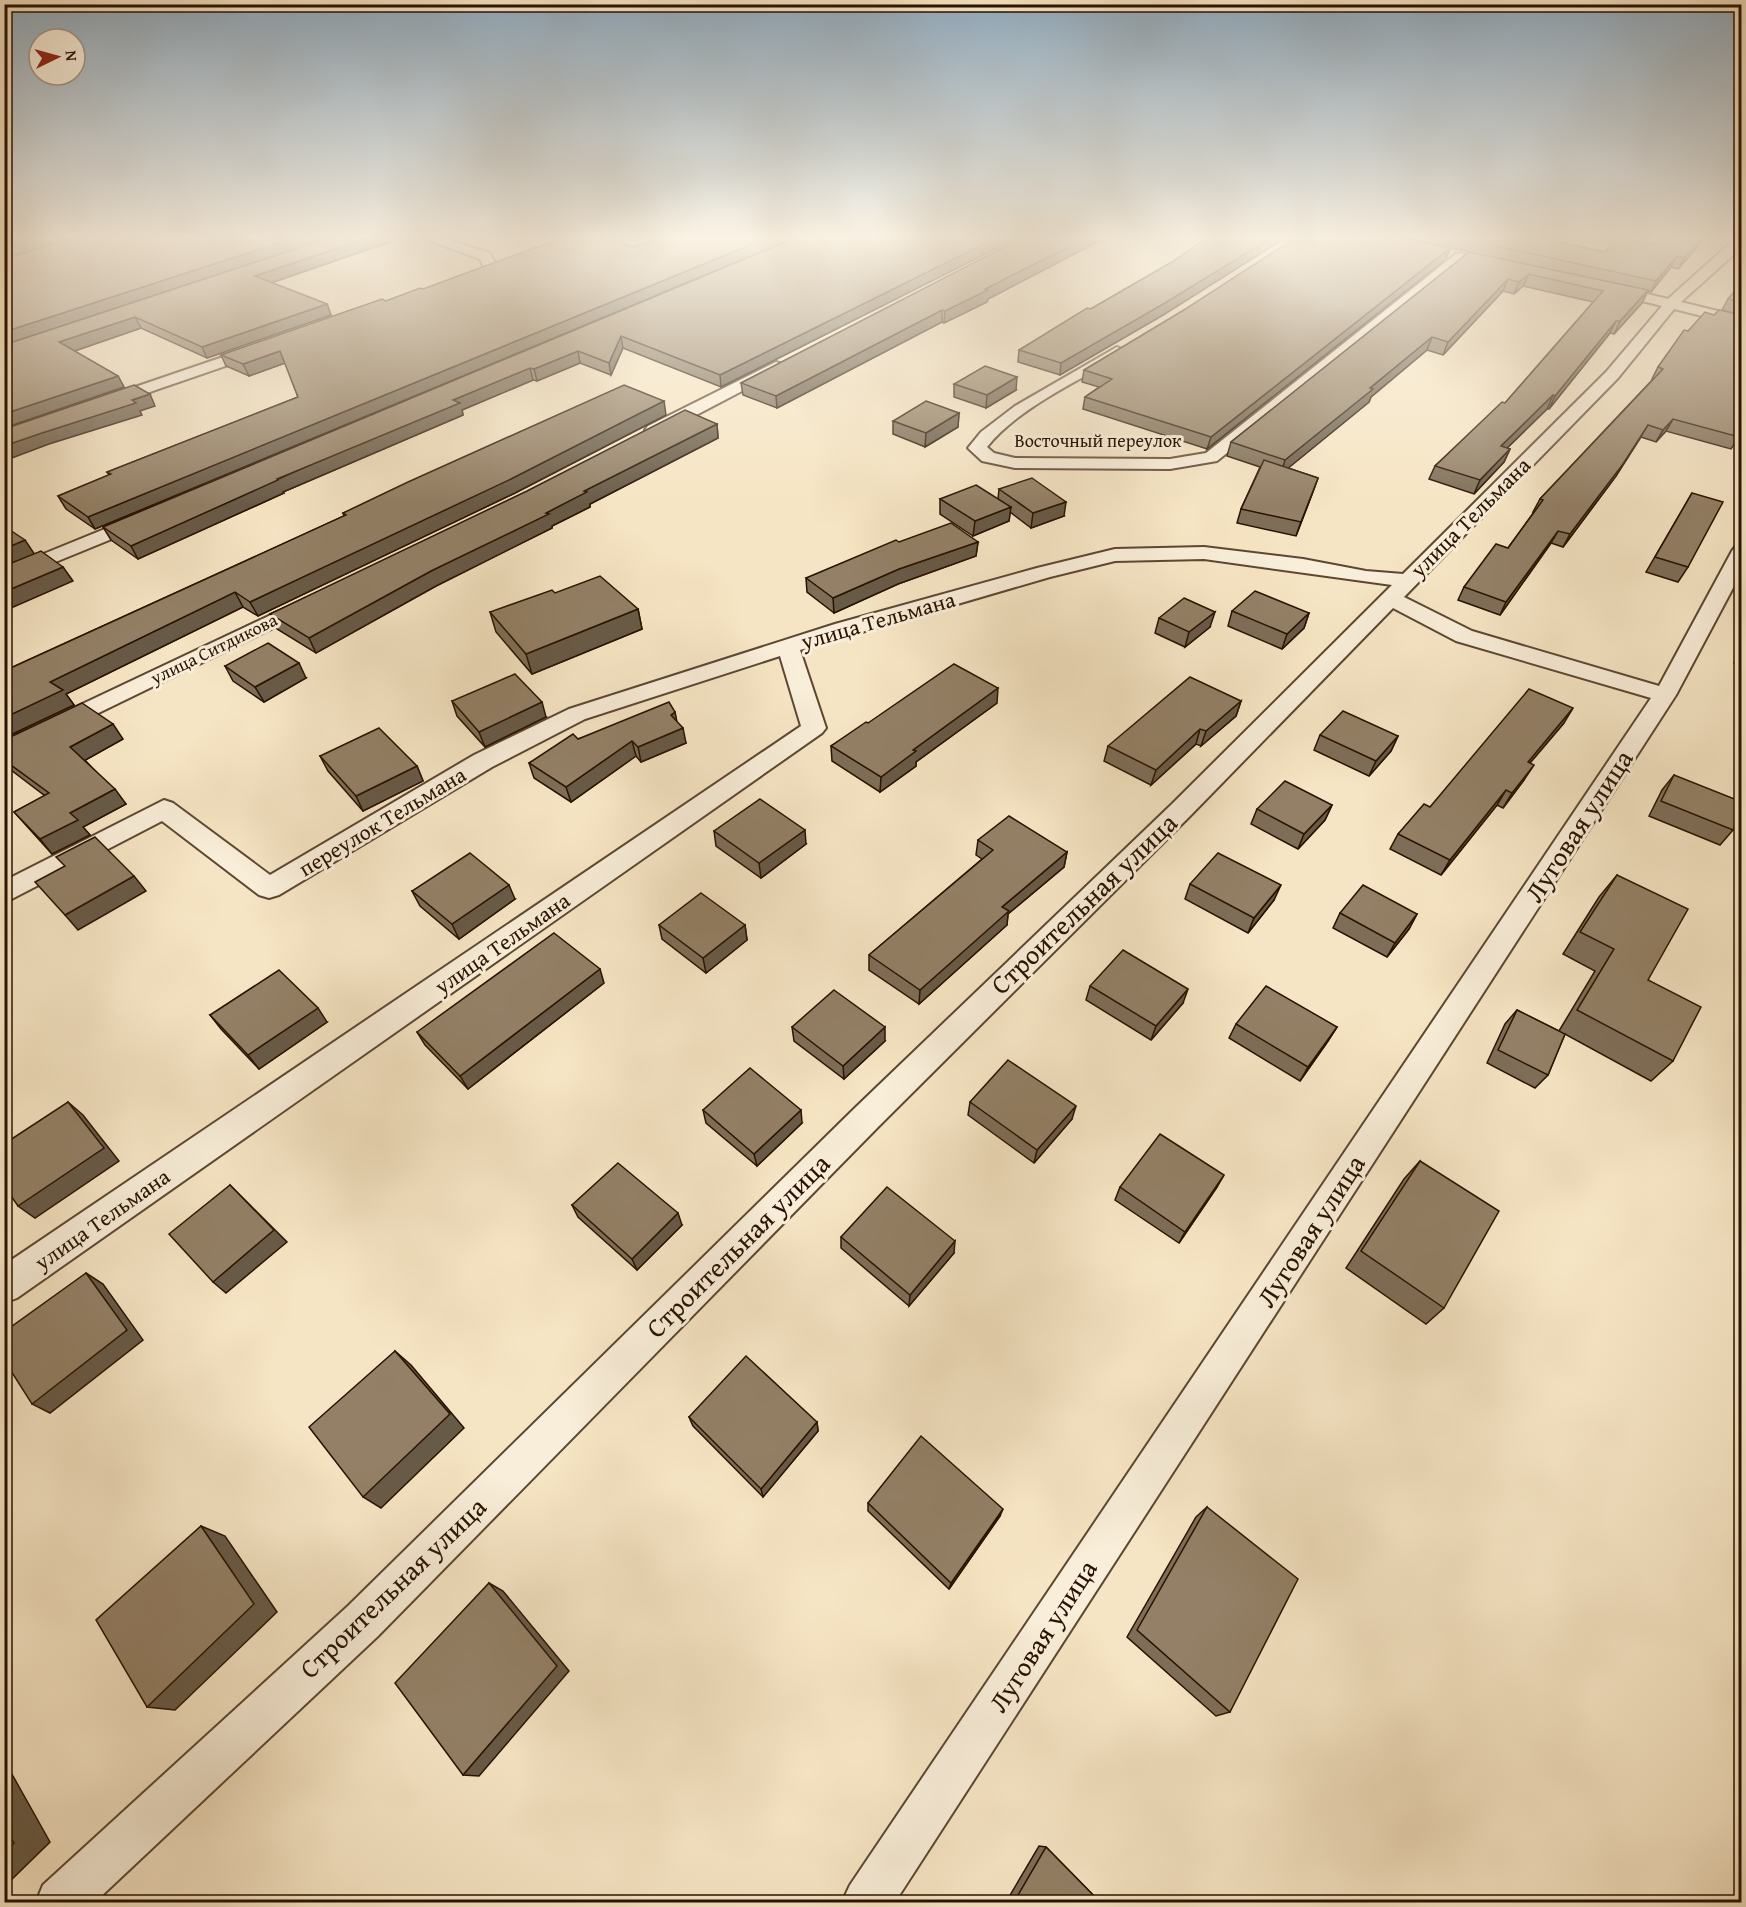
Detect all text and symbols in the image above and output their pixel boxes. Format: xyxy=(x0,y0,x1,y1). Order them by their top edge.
north arrow xyxy=(27,27,87,87)
text: N xyxy=(60,49,84,62)
street label: Восточный переулок xyxy=(1014,427,1182,454)
street label: улица Тельмана xyxy=(1402,449,1538,585)
street label: улица Тельмана xyxy=(796,583,959,658)
street label: улица Ситдикова xyxy=(145,606,282,691)
street label: Луговая улица xyxy=(1514,741,1643,910)
street label: переулок Тельмана xyxy=(292,758,472,884)
street label: Строительная улица xyxy=(981,803,1186,1003)
street label: улица Тельмана xyxy=(427,884,577,1002)
street label: Строительная улица xyxy=(636,1144,839,1347)
street label: Луговая улица xyxy=(1246,1146,1375,1315)
street label: улица Тельмана xyxy=(27,1160,177,1278)
street label: Строительная улица xyxy=(290,1487,495,1687)
street label: Луговая улица xyxy=(978,1551,1107,1720)

